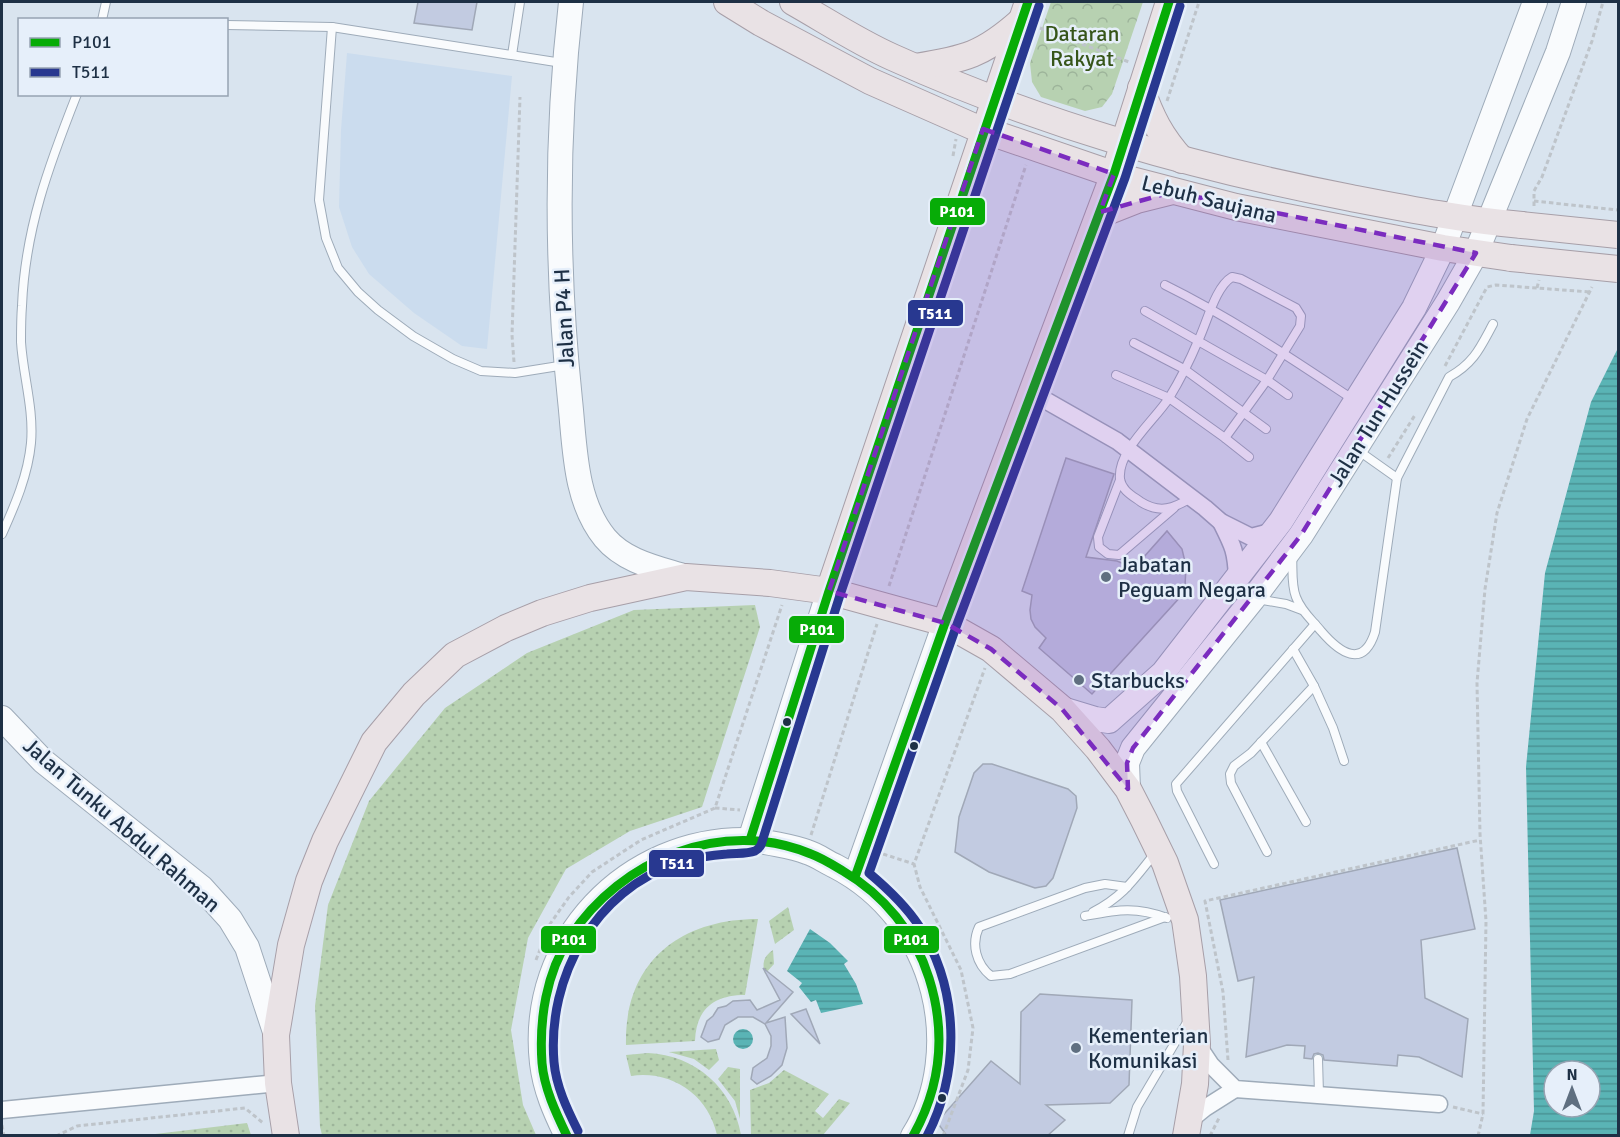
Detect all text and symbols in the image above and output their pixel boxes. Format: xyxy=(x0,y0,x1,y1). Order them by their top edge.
legend xyxy=(18,18,228,96)
park label: Dataran Rakyat xyxy=(1045,20,1119,72)
text: P101 xyxy=(72,31,111,53)
text: T511 xyxy=(72,61,110,83)
street label: Lebuh Saujana xyxy=(1139,169,1279,229)
line badge: P101 xyxy=(929,197,986,226)
text: P101 xyxy=(939,202,975,222)
street label: Jalan P4 H xyxy=(548,268,580,368)
line badge: T511 xyxy=(907,299,964,327)
text: T511 xyxy=(918,304,952,324)
street label: Jalan Tun Hussein xyxy=(1322,335,1434,491)
place label: Jabatan Peguam Negara xyxy=(1118,551,1266,603)
marker: Jabatan Peguam Negara xyxy=(1099,570,1113,584)
line badge: P101 xyxy=(788,615,845,644)
text: P101 xyxy=(799,620,835,640)
place label: Starbucks xyxy=(1091,667,1185,694)
marker: Starbucks xyxy=(1072,673,1086,687)
unlabelled marker xyxy=(781,716,793,728)
street label: Jalan Tunku Abdul Rahman xyxy=(18,732,226,918)
unlabelled marker xyxy=(908,740,920,752)
line badge: T511 xyxy=(648,849,705,878)
text: T511 xyxy=(660,854,694,874)
line badge: P101 xyxy=(540,925,597,954)
line badge: P101 xyxy=(883,925,940,954)
text: P101 xyxy=(551,930,587,950)
text: P101 xyxy=(893,930,929,950)
place label: Kementerian Komunikasi xyxy=(1088,1022,1208,1074)
marker: Kementerian Komunikasi xyxy=(1069,1041,1083,1055)
north arrow xyxy=(1542,1059,1602,1119)
text: N xyxy=(1566,1065,1578,1085)
unlabelled marker xyxy=(936,1092,948,1104)

